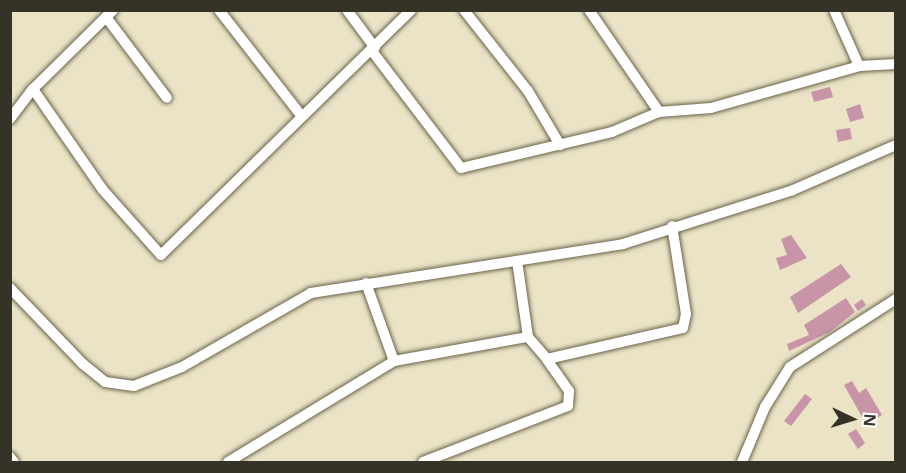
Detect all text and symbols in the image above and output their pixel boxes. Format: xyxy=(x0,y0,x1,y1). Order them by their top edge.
north arrow xyxy=(822,389,882,449)
text: N xyxy=(859,413,881,428)

